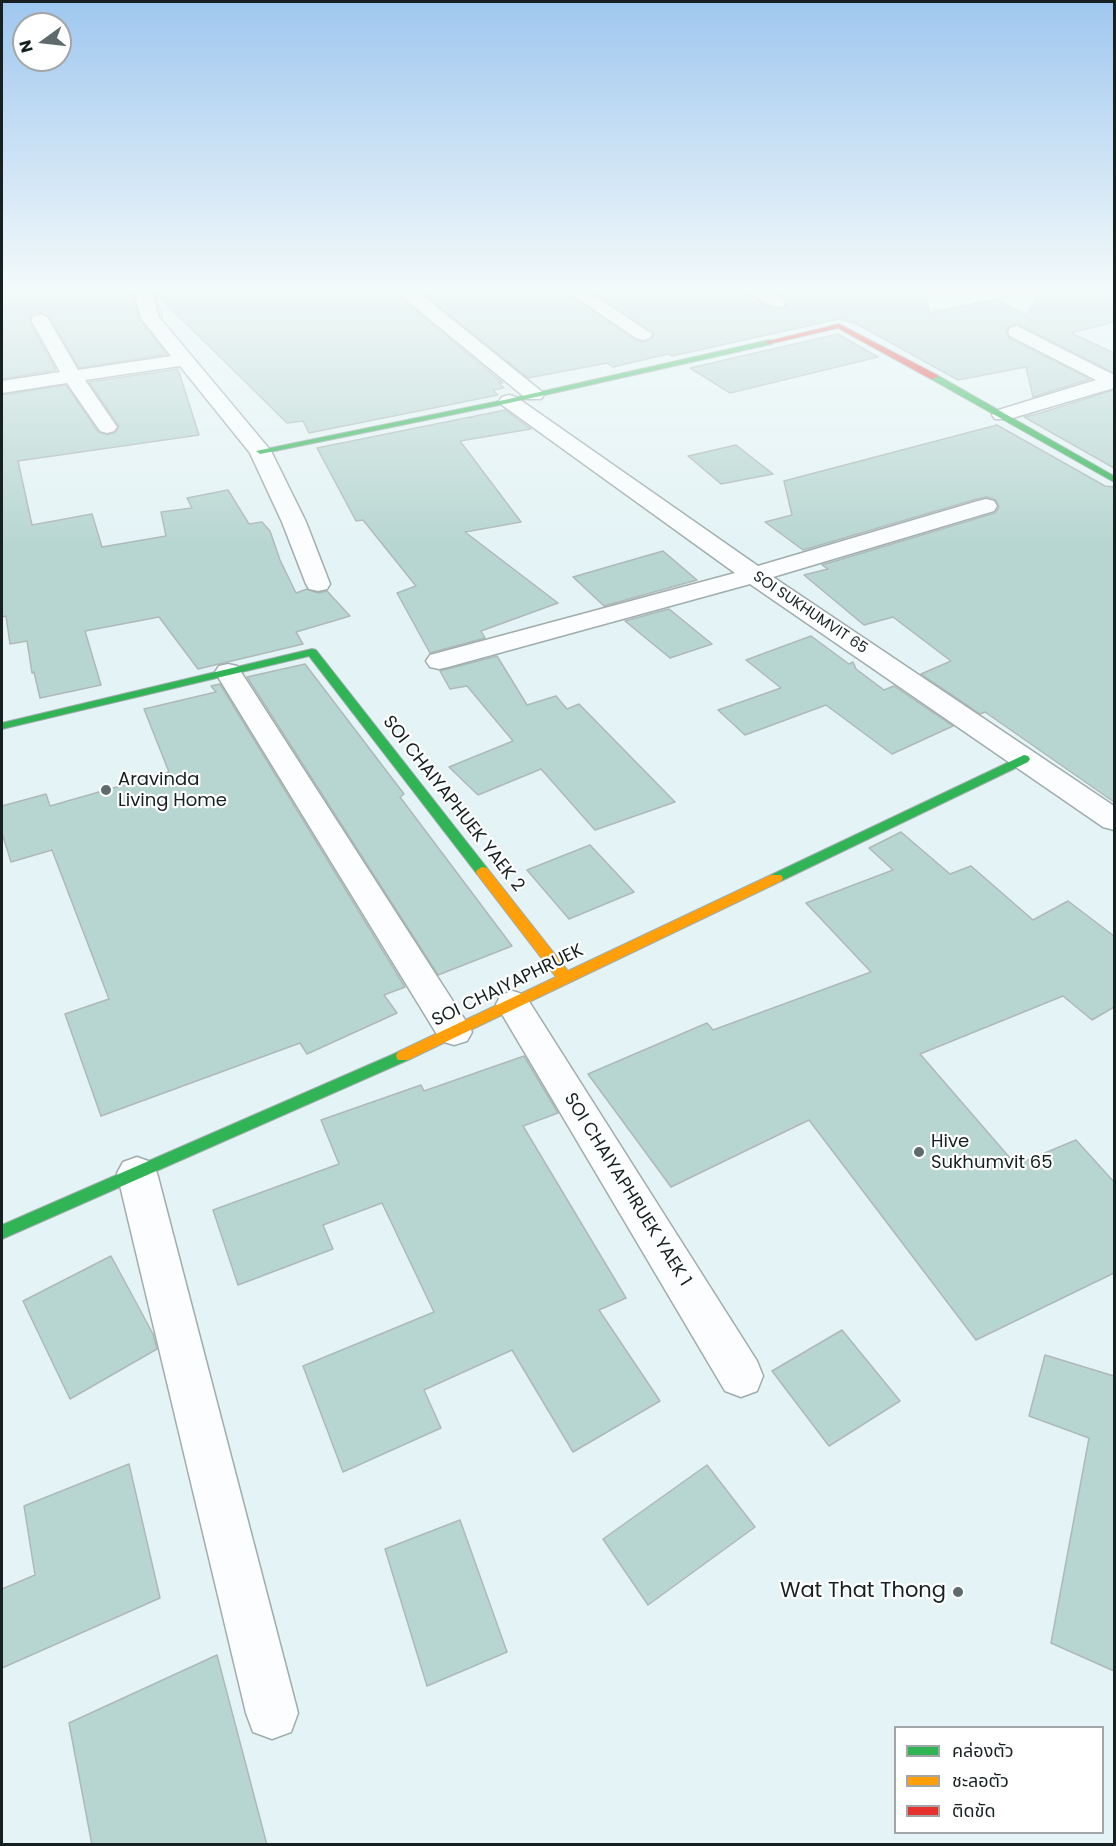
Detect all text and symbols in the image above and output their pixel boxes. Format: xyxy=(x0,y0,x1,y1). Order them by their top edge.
north arrow xyxy=(12,12,72,72)
text: N xyxy=(13,37,39,55)
street label: SOI SUKHUMVIT 65 xyxy=(749,568,871,658)
street label: SOI CHAIYAPHUEK YAEK 2 xyxy=(378,712,528,896)
place label: Aravinda Living Home xyxy=(118,769,227,812)
marker: Aravinda Living Home xyxy=(99,783,113,797)
street label: SOI CHAIYAPHRUEK xyxy=(429,940,587,1032)
street label: SOI CHAIYAPHRUEK YAEK 1 xyxy=(559,1089,695,1291)
place label: Hive Sukhumvit 65 xyxy=(931,1131,1053,1174)
marker: Hive Sukhumvit 65 xyxy=(912,1145,926,1159)
place label: Wat That Thong xyxy=(780,1579,946,1605)
marker: Wat That Thong xyxy=(951,1585,965,1599)
legend xyxy=(894,1726,1104,1834)
text: คล่องตัว xyxy=(952,1738,1014,1763)
text: ชะลอตัว xyxy=(952,1768,1009,1793)
text: ติดขัด xyxy=(952,1798,995,1823)

